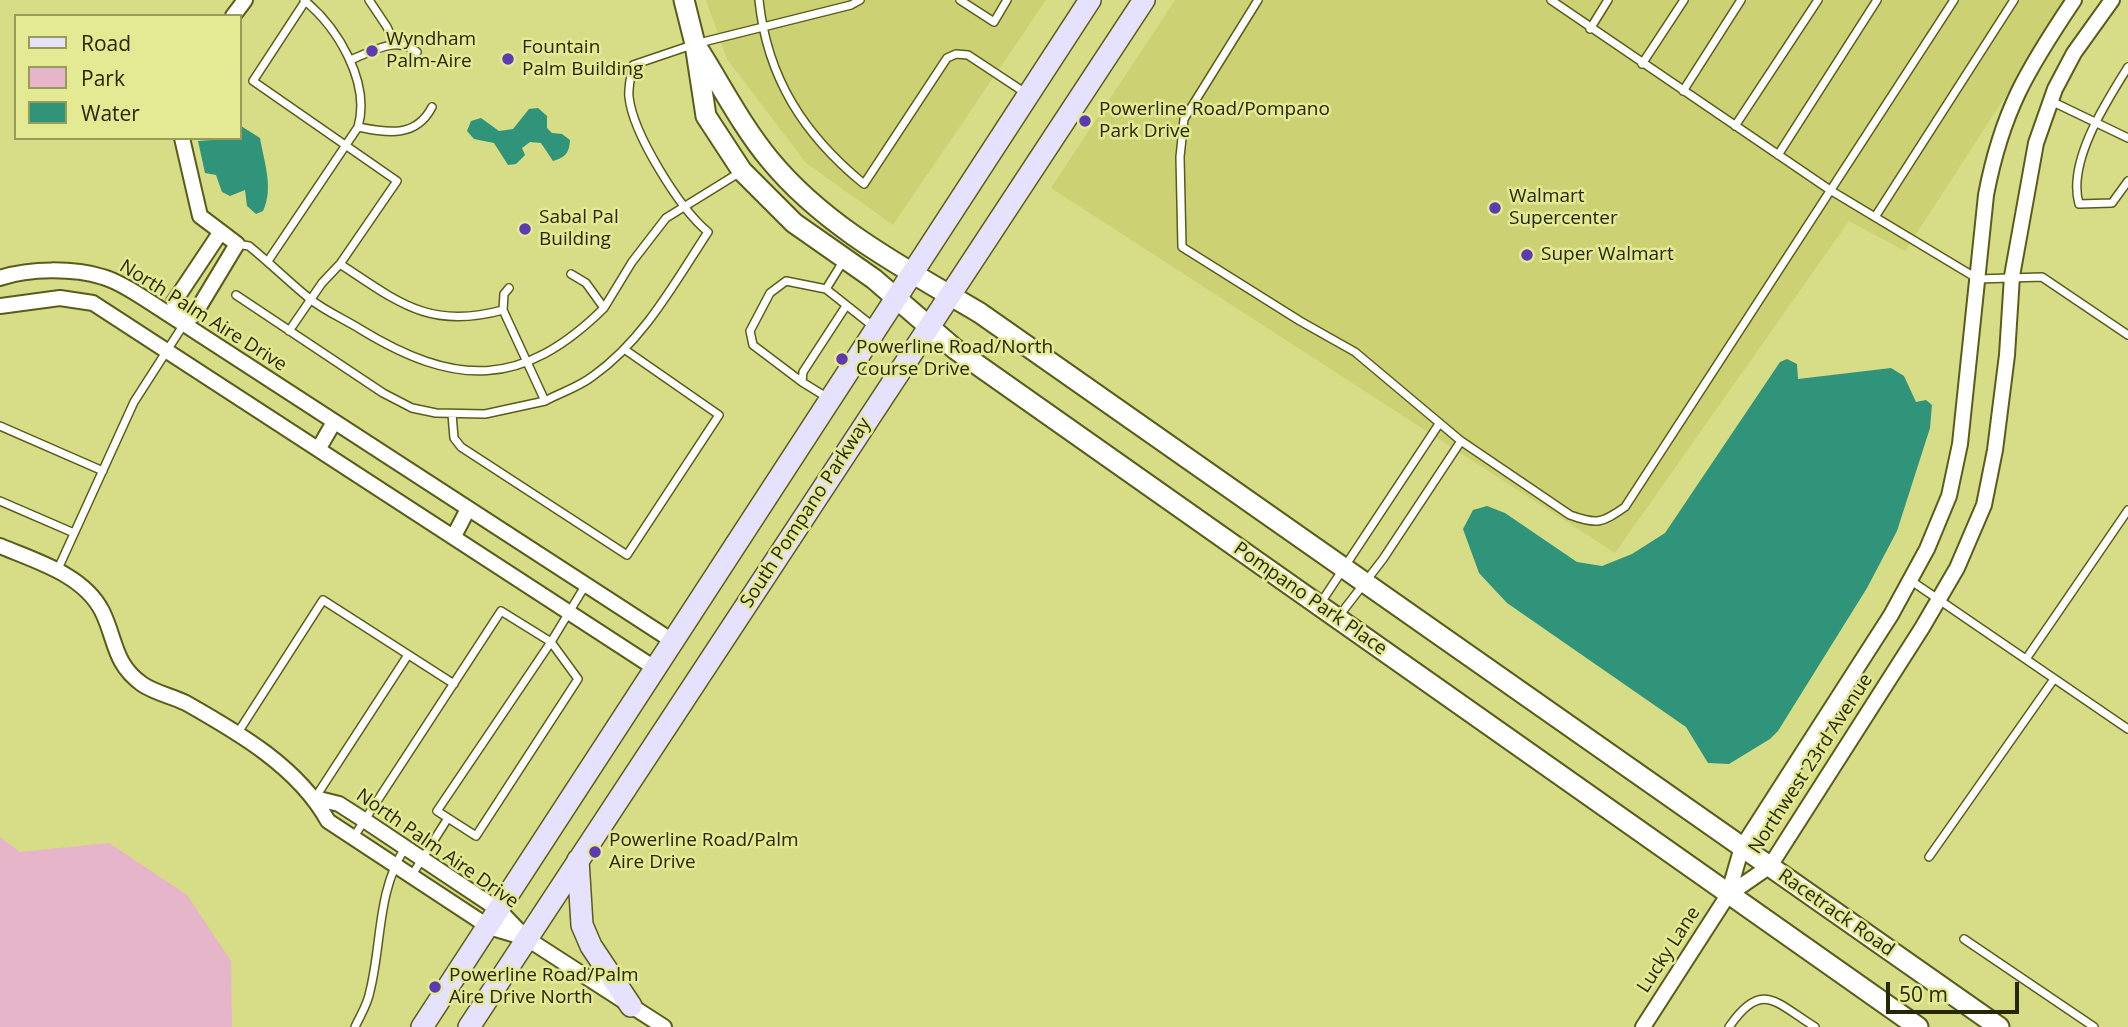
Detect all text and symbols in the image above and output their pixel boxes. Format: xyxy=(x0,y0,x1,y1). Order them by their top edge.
legend xyxy=(14,14,242,140)
text: Road xyxy=(81,29,131,57)
place label: Wyndham Palm-Aire xyxy=(386,29,476,73)
place label: Fountain Palm Building xyxy=(522,37,643,81)
marker: Wyndham Palm-Aire xyxy=(364,43,380,59)
marker: Fountain Palm Building xyxy=(500,51,516,67)
text: Park xyxy=(81,64,125,92)
text: Water xyxy=(81,99,140,127)
place label: Powerline Road/Pompano Park Drive xyxy=(1099,99,1330,143)
marker: Powerline Road/Pompano Park Drive xyxy=(1077,113,1093,129)
place label: Walmart Supercenter xyxy=(1509,186,1618,230)
marker: Walmart Supercenter xyxy=(1487,200,1503,216)
place label: Sabal Pal Building xyxy=(539,207,619,251)
marker: Sabal Pal Building xyxy=(517,221,533,237)
place label: Super Walmart xyxy=(1541,244,1674,266)
marker: Super Walmart xyxy=(1519,247,1535,263)
street label: North Palm Aire Drive xyxy=(115,255,291,377)
place label: Powerline Road/North Course Drive xyxy=(856,337,1053,381)
marker: Powerline Road/North Course Drive xyxy=(834,351,850,367)
street label: South Pompano Parkway xyxy=(736,414,876,612)
street label: Pompano Park Place xyxy=(1229,538,1391,660)
street label: Northwest 23rd Avenue xyxy=(1744,670,1878,858)
street label: North Palm Aire Drive xyxy=(351,784,523,914)
place label: Powerline Road/Palm Aire Drive xyxy=(609,830,799,874)
marker: Powerline Road/Palm Aire Drive xyxy=(587,844,603,860)
street label: Racetrack Road xyxy=(1774,865,1898,961)
street label: Lucky Lane xyxy=(1633,903,1705,997)
place label: Powerline Road/Palm Aire Drive North xyxy=(449,965,639,1009)
scale bar xyxy=(1890,968,2023,1012)
marker: Powerline Road/Palm Aire Drive North xyxy=(427,979,443,995)
text: 50 m xyxy=(1899,980,1948,1008)

